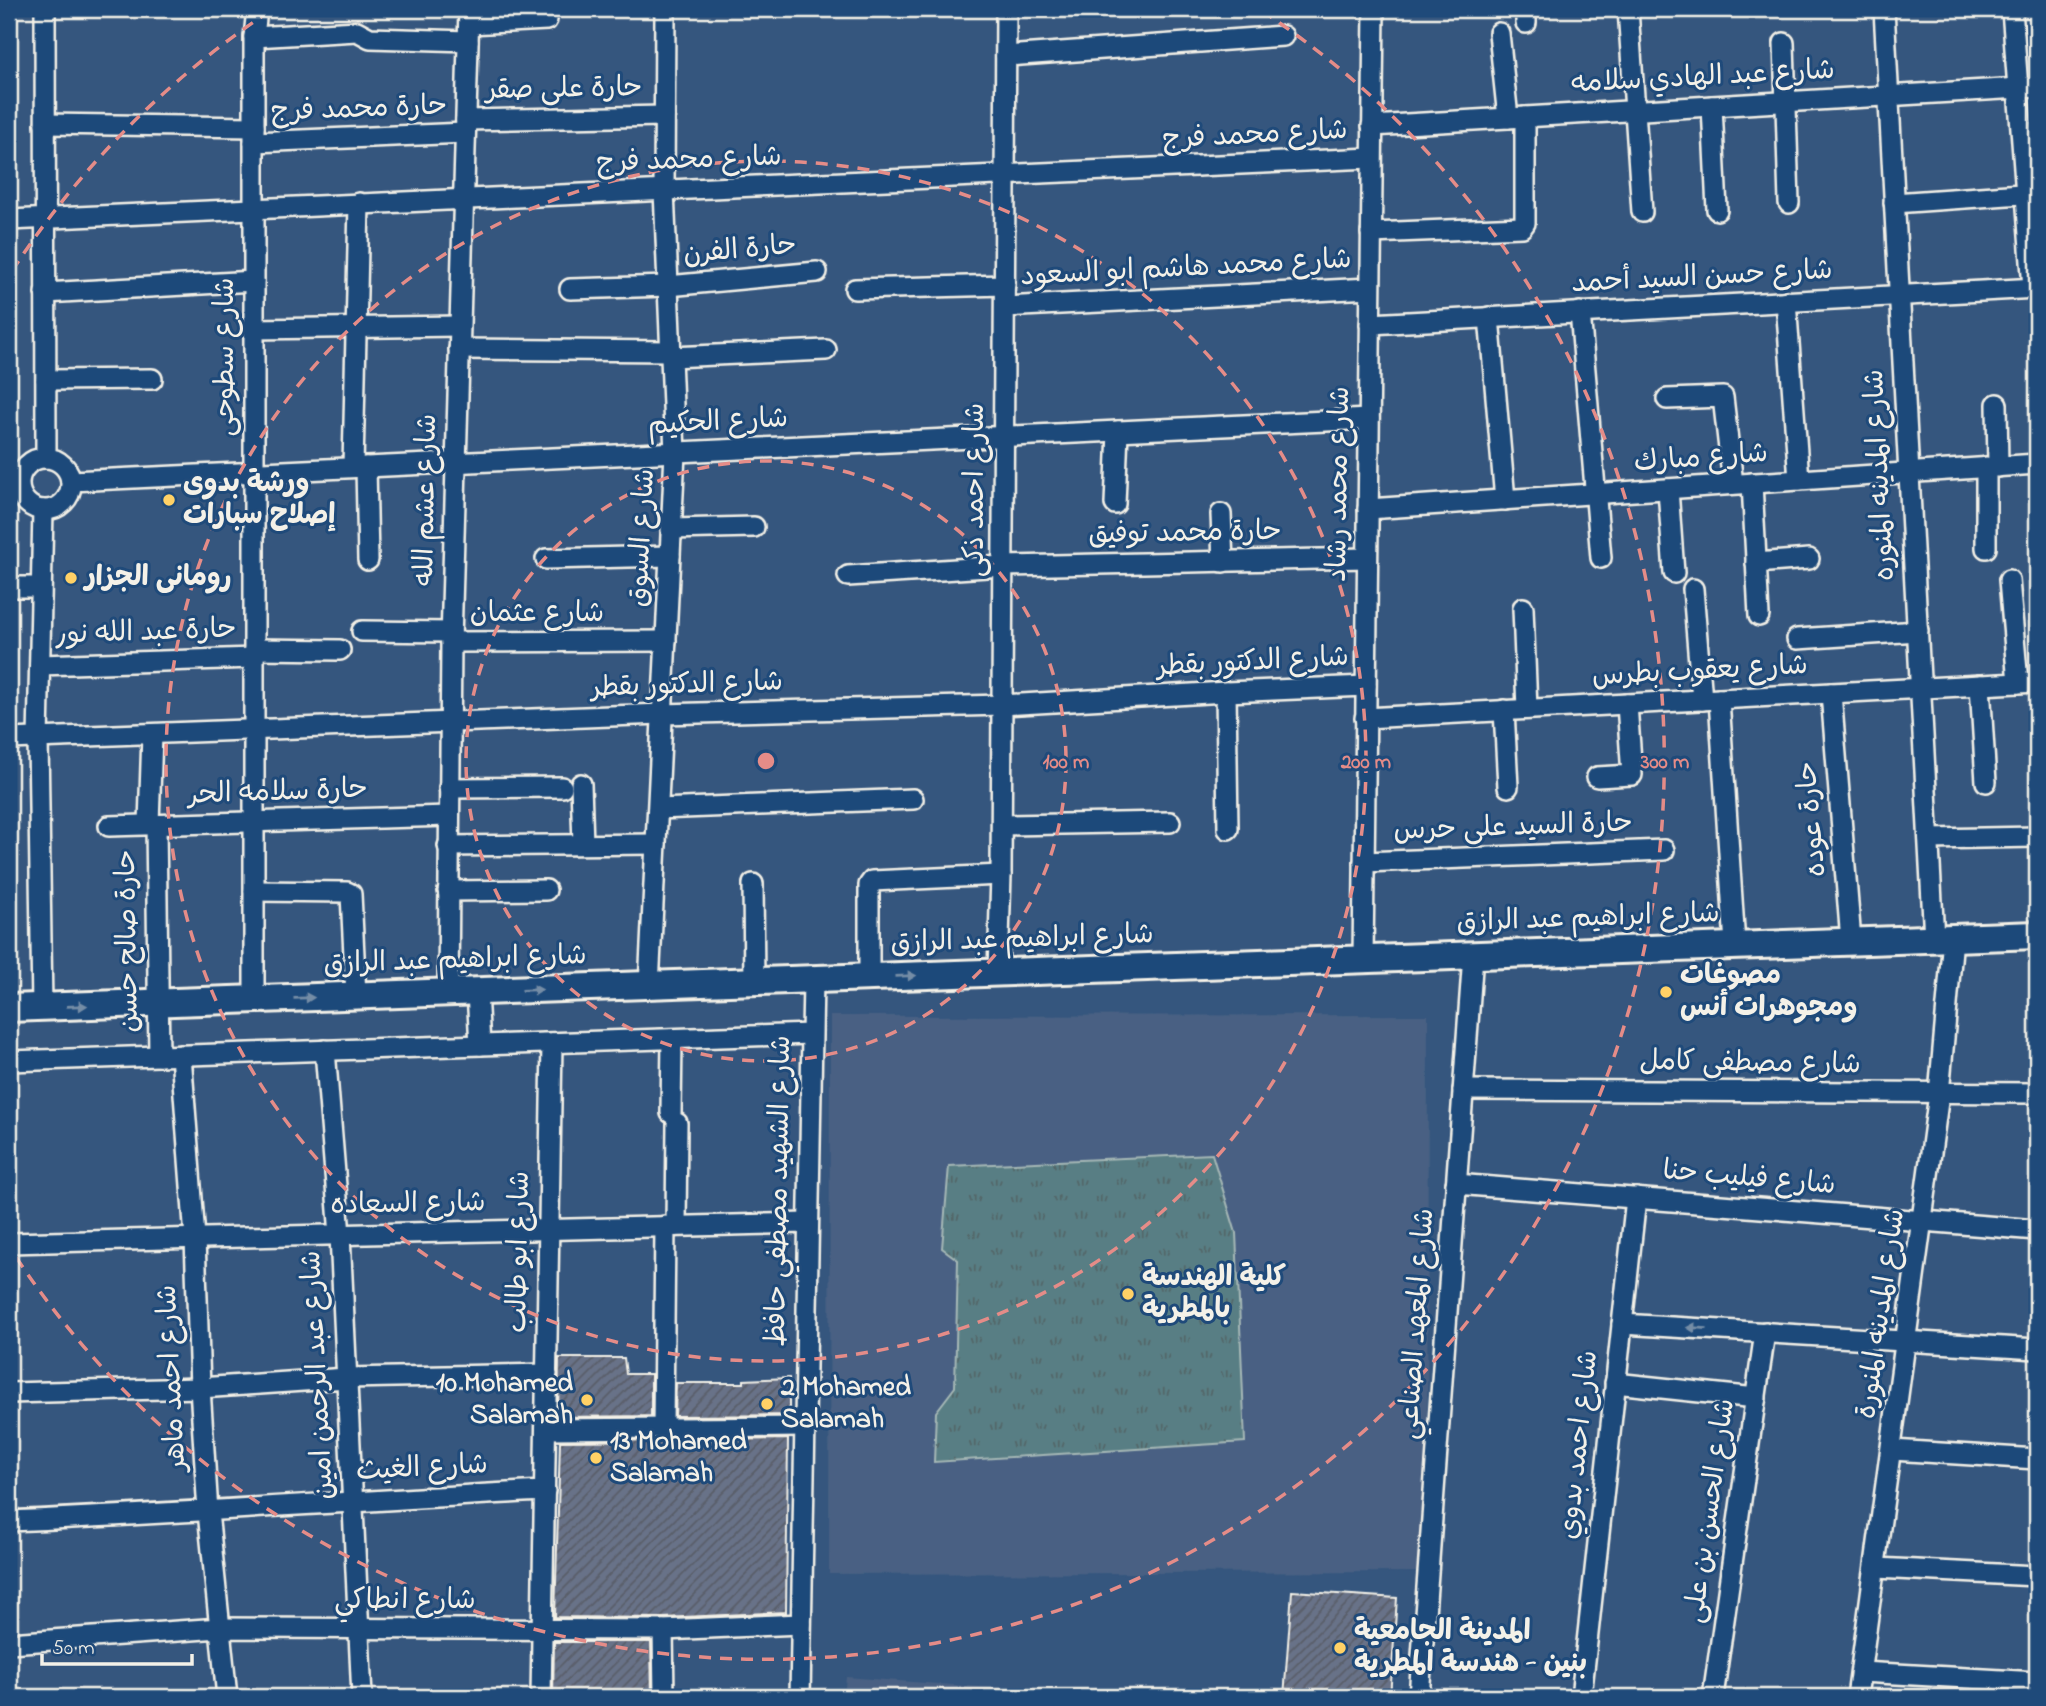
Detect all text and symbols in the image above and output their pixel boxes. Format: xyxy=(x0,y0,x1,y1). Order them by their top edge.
street label: شارع عبد الهادي سلامه xyxy=(1570,51,1836,105)
street label: حارة على صقر xyxy=(483,68,643,112)
street label: حارة محمد فرج xyxy=(270,86,448,134)
street label: شارع محمد فرج xyxy=(1161,111,1349,161)
street label: شارع محمد فرج xyxy=(596,137,782,185)
street label: حارة الفرن xyxy=(682,226,798,276)
street label: شارع محمد هاشم ابو السعود xyxy=(1019,240,1353,298)
street label: شارع حسن السيد أحمد xyxy=(1570,251,1834,305)
street label: شارع سطوحى xyxy=(206,278,247,436)
street label: شارع المدينه المنوره xyxy=(1855,368,1907,582)
street label: شارع محمد رشاد xyxy=(1318,386,1362,582)
street label: شارع الحكيم xyxy=(647,399,789,447)
street label: شارع احمد ذكى xyxy=(956,403,997,577)
street label: شارع عشم الله xyxy=(405,413,449,587)
street label: شارع مبارك xyxy=(1633,434,1769,484)
place label: ورشة بدوى إصلاح سبارات xyxy=(183,464,336,537)
street label: شارع السوق xyxy=(619,468,667,608)
marker: ورشة بدوى إصلاح سبارات xyxy=(161,492,177,508)
street label: حارة محمد توفيق xyxy=(1088,512,1282,556)
place label: رومانى الجزار xyxy=(82,558,231,599)
marker: رومانى الجزار xyxy=(63,570,79,586)
street label: شارع عثمان xyxy=(470,594,604,635)
street label: حارة عبد الله نور xyxy=(54,609,237,657)
street label: شارع الدكتور بقطر xyxy=(1154,638,1350,689)
street label: شارع يعقوب بطرس xyxy=(1591,646,1809,698)
street label: شارع الدكتور بقطر xyxy=(588,662,784,710)
text: 100 m xyxy=(1043,748,1089,778)
text: 200 m xyxy=(1340,748,1391,778)
text: 300 m xyxy=(1640,748,1689,778)
centre of rings xyxy=(754,749,778,773)
street label: حارة عوده xyxy=(1788,759,1838,879)
street label: حارة سلامه الحر xyxy=(186,769,368,817)
street label: حارة السيد على حرس xyxy=(1393,803,1633,853)
street label: حارة صالح حسن xyxy=(107,849,151,1033)
street label: شارع ابراهيم عبد الرازق xyxy=(1456,894,1720,944)
street label: شارع ابراهيم عبد الرازق xyxy=(890,915,1154,965)
street label: شارع ابراهيم عبد الرازق xyxy=(323,936,587,986)
place label: مصوغات ومجوهرات أنس xyxy=(1680,956,1858,1029)
one-way arrow xyxy=(895,970,917,982)
one-way arrow xyxy=(521,984,543,995)
marker: مصوغات ومجوهرات أنس xyxy=(1658,984,1674,1000)
one-way arrow xyxy=(294,992,316,1004)
one-way arrow xyxy=(66,1000,88,1012)
street label: شارع الشهيد مصطفي حافظ xyxy=(757,1035,804,1347)
street label: شارع مصطفى كامل xyxy=(1639,1042,1861,1086)
street label: شارع فيليب حنا xyxy=(1661,1151,1837,1207)
street label: شارع ابو طالب xyxy=(498,1171,542,1333)
street label: شارع السعاده xyxy=(330,1183,486,1227)
street label: شارع المدينه المنورة xyxy=(1847,1206,1917,1422)
street label: شارع المعهد الصناعي xyxy=(1389,1207,1448,1441)
street label: شارع عبد الرحمن امين xyxy=(292,1249,346,1501)
place label: كلية الهندسة بالمطرية xyxy=(1142,1258,1286,1331)
street label: شارع احمد ماهر xyxy=(148,1284,198,1474)
marker: كلية الهندسة بالمطرية xyxy=(1120,1286,1136,1302)
one-way arrow xyxy=(1686,1322,1708,1333)
street label: شارع احمد بدوي xyxy=(1550,1348,1610,1542)
place label: 10 Mohamed Salamah xyxy=(436,1364,573,1437)
place label: 2 Mohamed Salamah xyxy=(780,1368,911,1441)
marker: 10 Mohamed Salamah xyxy=(579,1392,595,1408)
marker: 2 Mohamed Salamah xyxy=(759,1396,775,1412)
street label: شارع الحسن بن على xyxy=(1675,1396,1747,1626)
place label: 13 Mohamed Salamah xyxy=(610,1422,747,1495)
street label: شارع الغيث xyxy=(355,1445,489,1493)
marker: 13 Mohamed Salamah xyxy=(588,1450,604,1466)
street label: شارع انطاكي xyxy=(334,1581,476,1623)
place label: المدينة الجامعية بنين - هندسة المطرية xyxy=(1354,1612,1587,1685)
scale bar xyxy=(42,1622,192,1666)
text: 50 m xyxy=(52,1634,95,1664)
marker: المدينة الجامعية بنين - هندسة المطرية xyxy=(1332,1640,1348,1656)

